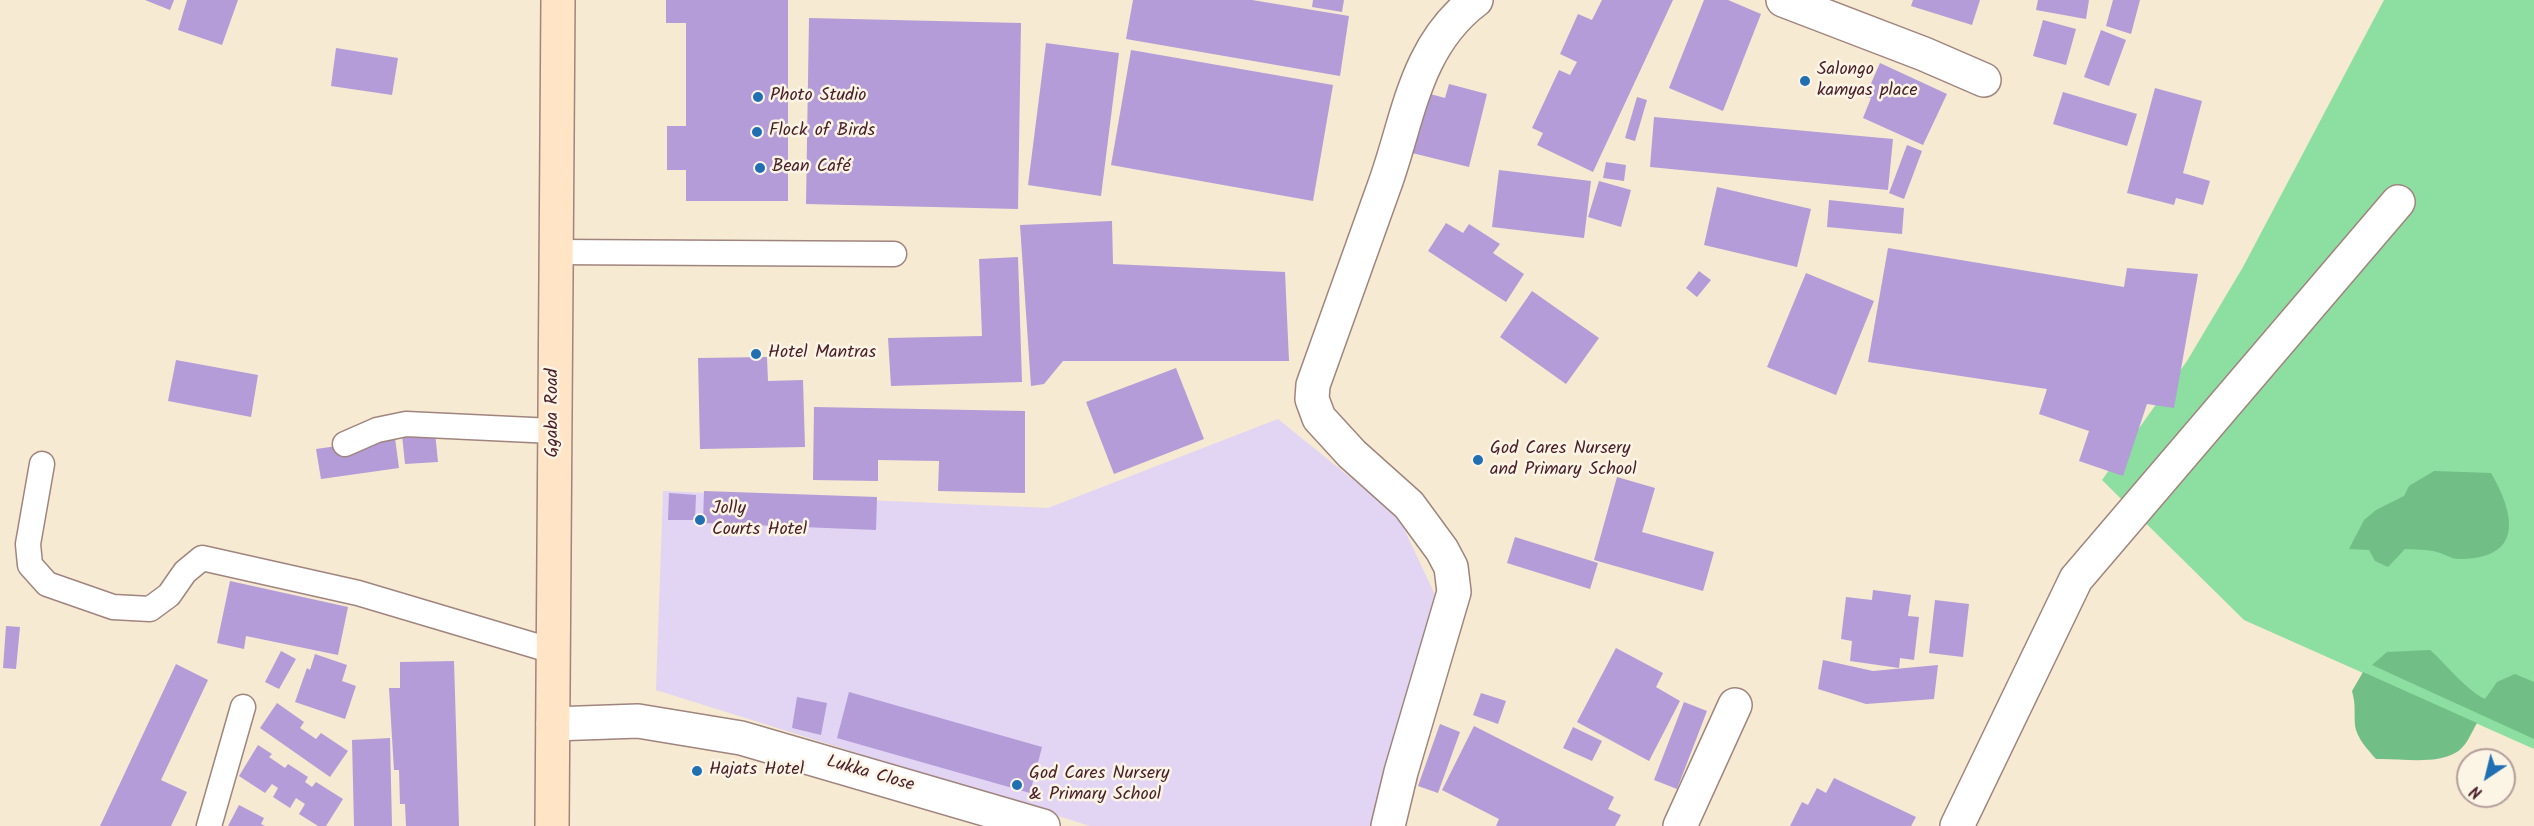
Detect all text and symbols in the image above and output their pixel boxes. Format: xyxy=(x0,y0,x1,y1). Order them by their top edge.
place label: Salongo kamyas place xyxy=(1817,60,1918,103)
marker: Salongo kamyas place xyxy=(1798,74,1812,88)
place label: Photo Studio xyxy=(770,86,867,108)
marker: Photo Studio xyxy=(751,90,765,104)
place label: Flock of Birds xyxy=(769,121,875,143)
marker: Flock of Birds xyxy=(750,125,764,139)
place label: Bean Café xyxy=(772,157,851,179)
marker: Bean Café xyxy=(753,161,767,175)
place label: Hotel Mantras xyxy=(768,343,876,365)
marker: Hotel Mantras xyxy=(749,347,763,361)
street label: Ggaba Road xyxy=(543,368,565,458)
place label: God Cares Nursery and Primary School xyxy=(1490,439,1637,482)
marker: God Cares Nursery and Primary School xyxy=(1471,453,1485,467)
place label: Jolly Courts Hotel xyxy=(712,499,807,542)
marker: Jolly Courts Hotel xyxy=(693,513,707,527)
north arrow xyxy=(2456,748,2516,808)
street label: Lukka Close xyxy=(824,752,916,798)
place label: Hajats Hotel xyxy=(709,760,804,782)
marker: Hajats Hotel xyxy=(690,764,704,778)
place label: God Cares Nursery & Primary School xyxy=(1029,764,1169,806)
marker: God Cares Nursery & Primary School xyxy=(1010,778,1024,792)
text: N xyxy=(2465,778,2488,805)

